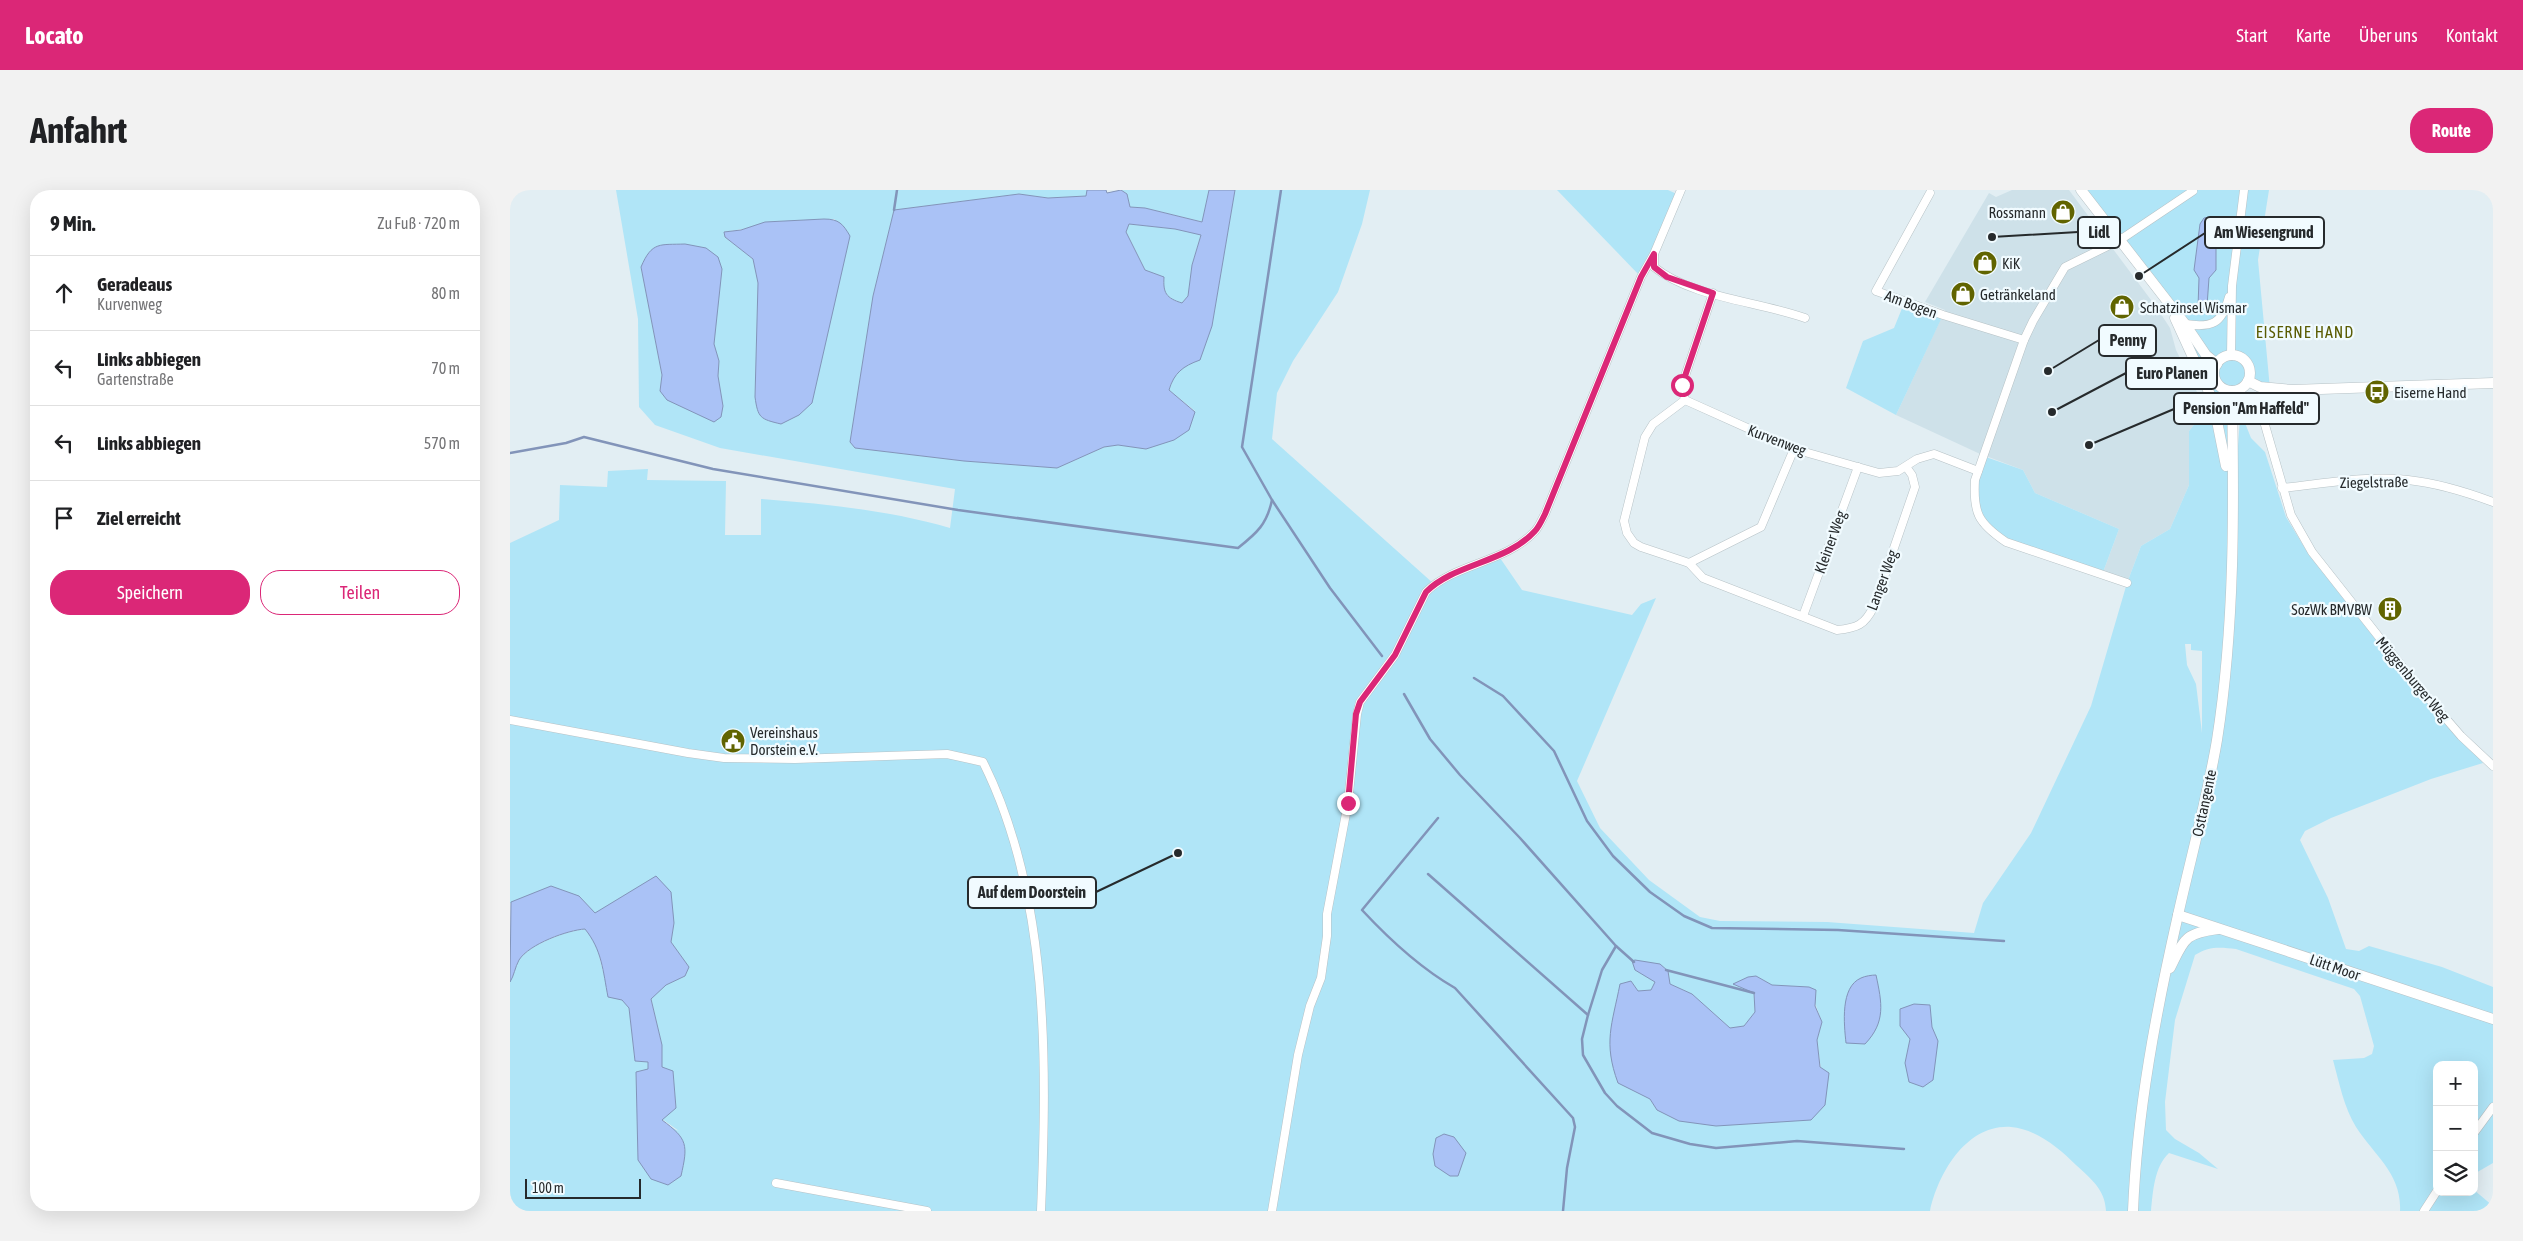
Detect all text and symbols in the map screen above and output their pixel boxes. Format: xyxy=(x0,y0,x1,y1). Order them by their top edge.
text: Locato xyxy=(25,22,84,49)
text: Start xyxy=(2236,25,2268,46)
text: Karte xyxy=(2296,25,2331,46)
text: Über uns xyxy=(2359,25,2418,46)
text: Kontakt xyxy=(2446,25,2498,46)
button: Route xyxy=(2410,108,2493,153)
text: Anfahrt xyxy=(30,110,127,150)
shop icon: Rossmann xyxy=(2050,199,2076,225)
place label: Rossmann xyxy=(1989,204,2046,221)
text: 9 Min. xyxy=(50,211,96,235)
text: Zu Fuß · 720 m xyxy=(377,214,460,232)
callout: Lidl xyxy=(2078,217,2120,248)
callout: Am Wiesengrund xyxy=(2205,217,2324,248)
text: Lidl xyxy=(2088,223,2111,241)
text: Am Wiesengrund xyxy=(2213,223,2314,241)
shop icon: KiK xyxy=(1972,250,1998,276)
place label: KiK xyxy=(2002,255,2021,272)
text: Geradeaus xyxy=(97,273,172,295)
icon: ahead xyxy=(50,279,78,307)
shop icon: Getränkeland xyxy=(1950,281,1976,307)
text: 80 m xyxy=(431,284,460,302)
place label: Getränkeland xyxy=(1980,286,2056,303)
street label: Am Bogen xyxy=(1882,287,1940,321)
shop icon: Schatzinsel Wismar xyxy=(2109,294,2135,320)
text: Kurvenweg xyxy=(97,295,162,313)
place label: Schatzinsel Wismar xyxy=(2140,299,2247,316)
district label: EISERNE HAND xyxy=(2256,323,2354,341)
callout: Penny xyxy=(2099,325,2156,356)
text: Penny xyxy=(2109,331,2147,349)
text: Links abbiegen xyxy=(97,348,201,370)
icon: left xyxy=(50,354,78,382)
callout: Euro Planen xyxy=(2126,358,2217,389)
text: 70 m xyxy=(431,359,460,377)
text: Euro Planen xyxy=(2136,364,2208,382)
text: Gartenstraße xyxy=(97,370,174,388)
route start xyxy=(1671,374,1694,397)
bus stop icon: Eiserne Hand xyxy=(2364,379,2390,405)
place label: Eiserne Hand xyxy=(2394,384,2467,401)
callout: Pension "Am Haffeld" xyxy=(2174,393,2319,424)
text: Pension "Am Haffeld" xyxy=(2183,399,2310,417)
street label: Kurvenweg xyxy=(1745,421,1809,459)
icon: left xyxy=(50,429,78,457)
text: Links abbiegen xyxy=(97,432,201,454)
text: 570 m xyxy=(424,434,460,452)
street label: Ziegelstraße xyxy=(2340,473,2409,491)
icon: arrive xyxy=(50,504,78,532)
text: Ziel erreicht xyxy=(97,507,181,529)
street label: Kleiner Weg xyxy=(1811,508,1849,576)
street label: Langer Weg xyxy=(1863,547,1901,613)
button: Speichern xyxy=(50,570,250,615)
button: Teilen xyxy=(260,570,460,615)
building icon: SozWk BMVBW xyxy=(2377,596,2403,622)
place label: SozWk BMVBW xyxy=(2291,601,2372,618)
street label: Müggenburger Weg xyxy=(2373,633,2454,725)
place label: Vereinshaus Dorstein e.V. xyxy=(750,724,818,758)
public building icon: Vereinshaus Dorstein e.V. xyxy=(720,728,746,754)
street label: Osttangente xyxy=(2189,768,2219,838)
route end xyxy=(1337,792,1360,815)
callout: Auf dem Doorstein xyxy=(968,877,1096,908)
text: Auf dem Doorstein xyxy=(977,883,1086,901)
street label: Lütt Moor xyxy=(2307,950,2363,984)
map controls xyxy=(2433,1061,2478,1196)
button: + xyxy=(2433,1061,2478,1106)
button: − xyxy=(2433,1106,2478,1151)
button: layers xyxy=(2433,1151,2478,1196)
scale bar xyxy=(525,1176,641,1199)
text: 100 m xyxy=(532,1180,564,1196)

